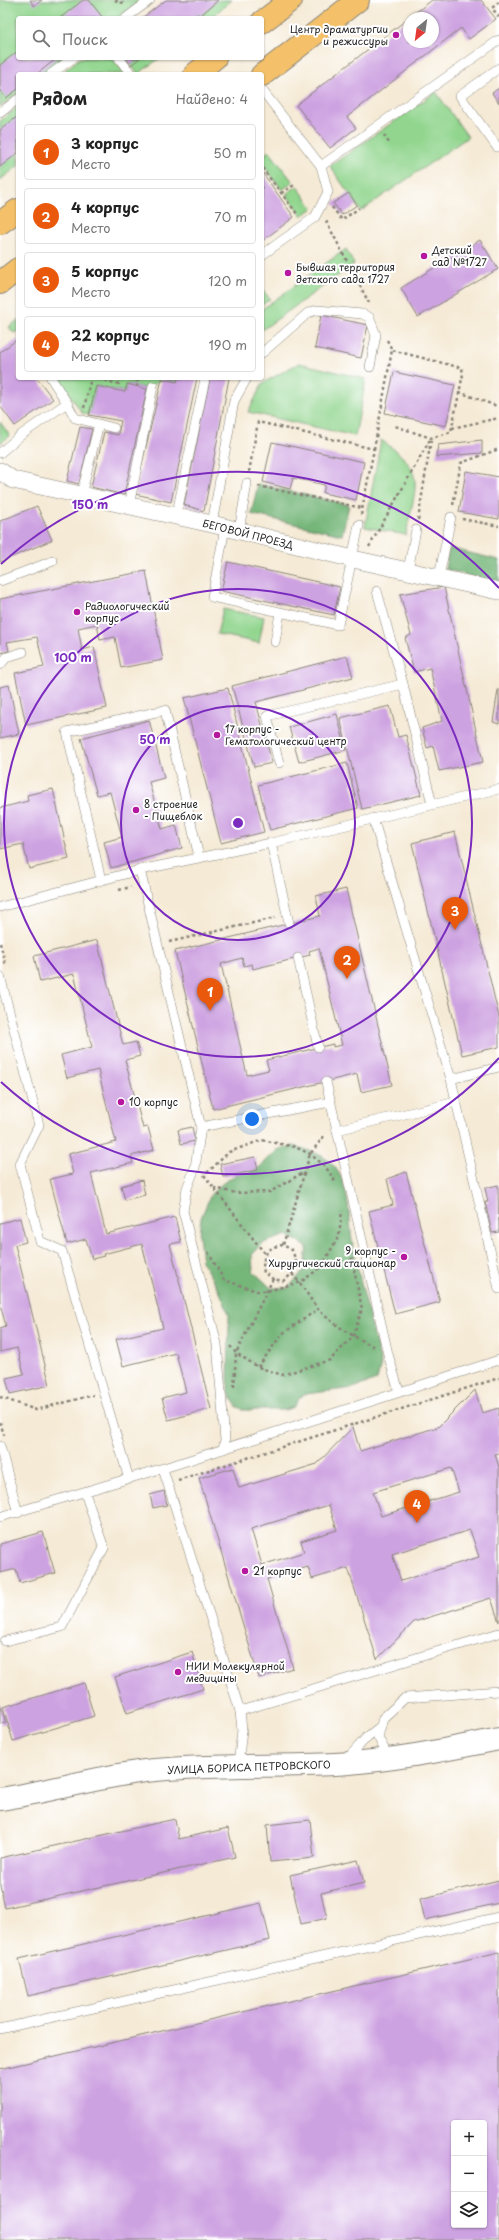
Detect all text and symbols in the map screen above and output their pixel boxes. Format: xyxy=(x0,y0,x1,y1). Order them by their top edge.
north arrow xyxy=(403,12,439,48)
search box xyxy=(16,16,264,60)
place label: Центр драматургии и режиссуры xyxy=(290,21,388,48)
icon: search xyxy=(30,27,52,49)
text: Поиск xyxy=(62,27,108,50)
marker: Центр драматургии и режиссуры xyxy=(391,30,401,40)
text: Рядом xyxy=(32,85,87,111)
text: Найдено: 4 xyxy=(176,89,248,108)
text: 3 корпус xyxy=(71,131,139,154)
text: 1 xyxy=(43,143,49,162)
text: 50 m xyxy=(213,143,247,162)
text: Место xyxy=(71,154,111,173)
text: 4 корпус xyxy=(71,195,139,218)
text: 2 xyxy=(41,207,51,226)
text: 70 m xyxy=(214,207,247,226)
text: Место xyxy=(71,218,111,237)
place label: Детский сад №1727 xyxy=(431,242,487,269)
marker: Детский сад №1727 xyxy=(419,251,429,261)
text: 5 корпус xyxy=(71,259,139,282)
place label: Бывшая территория детского сада 1727 xyxy=(296,259,395,286)
marker: Бывшая территория детского сада 1727 xyxy=(283,268,293,278)
text: 3 xyxy=(42,271,50,290)
text: 120 m xyxy=(208,271,247,290)
text: Место xyxy=(71,282,111,301)
text: 22 корпус xyxy=(71,323,149,346)
text: 4 xyxy=(42,335,50,354)
text: 190 m xyxy=(208,335,247,354)
text: Место xyxy=(71,346,111,365)
text: 150 m xyxy=(72,495,108,513)
street label: БЕГОВОЙ ПРОЕЗД xyxy=(201,515,295,552)
place label: Радиологический корпус xyxy=(85,598,169,625)
marker: Радиологический корпус xyxy=(72,607,82,617)
text: 100 m xyxy=(54,648,92,666)
place label: 17 корпус - Гематологический центр xyxy=(225,721,347,748)
text: 50 m xyxy=(139,730,171,748)
marker: 17 корпус - Гематологический центр xyxy=(212,730,222,740)
place label: 8 строение - Пищеблок xyxy=(144,796,202,823)
marker: 8 строение - Пищеблок xyxy=(131,805,141,815)
centre of rings xyxy=(231,816,245,830)
pin: 3 xyxy=(442,897,468,930)
pin: 2 xyxy=(334,946,360,979)
pin: 1 xyxy=(197,978,223,1011)
place label: 10 корпус xyxy=(129,1094,178,1109)
marker: 10 корпус xyxy=(116,1097,126,1107)
your location xyxy=(242,1109,262,1129)
place label: 9 корпус - Хирургический стационар xyxy=(269,1243,396,1271)
marker: 9 корпус - Хирургический стационар xyxy=(399,1252,409,1262)
pin: 4 xyxy=(404,1490,430,1523)
place label: 21 корпус xyxy=(253,1563,302,1578)
marker: 21 корпус xyxy=(240,1566,250,1576)
place label: НИИ Молекулярной медицины xyxy=(186,1658,285,1685)
marker: НИИ Молекулярной медицины xyxy=(173,1667,183,1677)
street label: УЛИЦА БОРИСА ПЕТРОВСКОГО xyxy=(167,1756,331,1777)
map controls xyxy=(451,2120,487,2228)
button: + xyxy=(451,2120,487,2156)
button: − xyxy=(451,2156,487,2192)
button: layers xyxy=(451,2192,487,2228)

